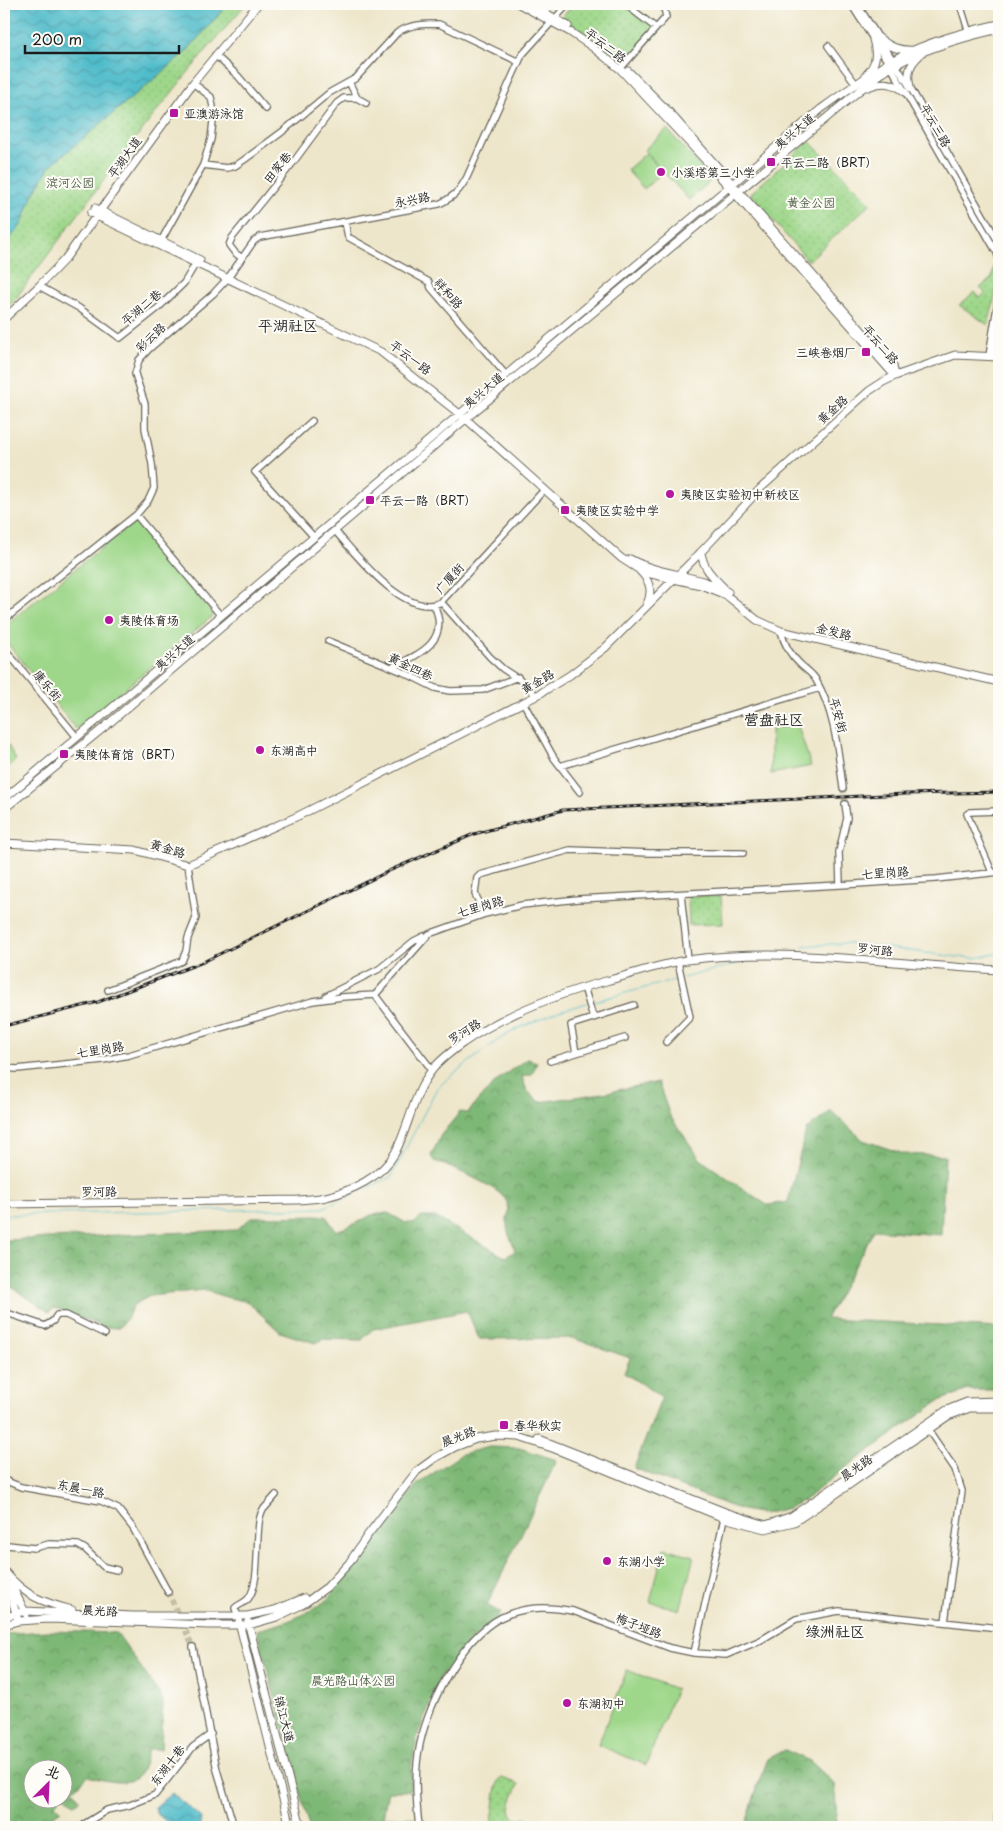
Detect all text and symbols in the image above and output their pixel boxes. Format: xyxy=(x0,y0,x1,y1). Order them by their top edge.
scale bar xyxy=(25,22,179,54)
street label: 平云二路 xyxy=(582,23,630,67)
text: 200 m xyxy=(32,27,82,50)
street label: 平云三路 xyxy=(916,100,956,150)
place label: 亚澳游泳馆 xyxy=(184,104,244,122)
marker: 亚澳游泳馆 xyxy=(168,107,180,119)
street label: 夷兴大道 xyxy=(770,109,818,153)
street label: 平湖大道 xyxy=(103,132,145,182)
street label: 田家巷 xyxy=(259,147,295,187)
place label: 平云二路（BRT） xyxy=(781,153,877,171)
marker: 平云二路（BRT） xyxy=(765,156,777,168)
place label: 小溪塔第三小学 xyxy=(671,163,755,181)
marker: 小溪塔第三小学 xyxy=(655,166,667,178)
park label: 滨河公园 xyxy=(46,173,94,191)
street label: 永兴路 xyxy=(393,187,431,211)
park label: 黄金公园 xyxy=(787,193,835,211)
street label: 祥和路 xyxy=(430,274,468,312)
street label: 平湖二巷 xyxy=(117,285,165,329)
district label: 平湖社区 xyxy=(258,313,318,336)
street label: 彩云路 xyxy=(131,318,169,356)
street label: 平云二路 xyxy=(858,320,904,368)
street label: 平云一路 xyxy=(386,335,436,379)
place label: 三峡卷烟厂 xyxy=(796,343,856,361)
marker: 三峡卷烟厂 xyxy=(860,346,872,358)
street label: 夷兴大道 xyxy=(459,368,507,412)
street label: 黄金路 xyxy=(813,390,851,428)
place label: 夷陵区实验初中新校区 xyxy=(680,485,800,503)
marker: 夷陵区实验初中新校区 xyxy=(664,488,676,500)
place label: 平云一路（BRT） xyxy=(380,491,476,509)
marker: 平云一路（BRT） xyxy=(364,494,376,506)
place label: 夷陵区实验中学 xyxy=(575,501,659,519)
marker: 夷陵区实验中学 xyxy=(559,504,571,516)
street label: 广厦街 xyxy=(430,559,468,597)
place label: 夷陵体育场 xyxy=(119,611,179,629)
marker: 夷陵体育场 xyxy=(103,614,115,626)
street label: 金发路 xyxy=(814,618,854,644)
street label: 夷兴大道 xyxy=(150,629,198,675)
street label: 黄金四巷 xyxy=(385,647,437,685)
street label: 黄金路 xyxy=(517,664,557,698)
street label: 康乐街 xyxy=(30,665,66,705)
street label: 平安街 xyxy=(825,695,853,735)
district label: 营盘社区 xyxy=(744,707,804,730)
place label: 东湖高中 xyxy=(270,741,318,759)
marker: 东湖高中 xyxy=(254,744,266,756)
place label: 夷陵体育馆（BRT） xyxy=(74,745,182,763)
marker: 夷陵体育馆（BRT） xyxy=(58,748,70,760)
street label: 黄金路 xyxy=(148,834,188,862)
street label: 七里岗路 xyxy=(860,861,910,883)
street label: 七里岗路 xyxy=(454,891,506,921)
street label: 罗河路 xyxy=(856,938,894,960)
street label: 罗河路 xyxy=(444,1014,484,1048)
street label: 七里岗路 xyxy=(75,1036,125,1062)
street label: 罗河路 xyxy=(81,1182,117,1200)
place label: 春华秋实 xyxy=(514,1416,562,1434)
marker: 春华秋实 xyxy=(498,1419,510,1431)
street label: 晨光路 xyxy=(438,1421,478,1451)
street label: 晨光路 xyxy=(836,1449,876,1485)
street label: 东晨一路 xyxy=(56,1475,106,1501)
place label: 东湖小学 xyxy=(617,1552,665,1570)
marker: 东湖小学 xyxy=(601,1555,613,1567)
street label: 晨光路 xyxy=(82,1600,118,1620)
street label: 梅子垭路 xyxy=(613,1608,665,1642)
district label: 绿洲社区 xyxy=(805,1619,865,1642)
park label: 晨光路山体公园 xyxy=(311,1671,395,1689)
street label: 锦江大道 xyxy=(270,1694,300,1744)
place label: 东湖初中 xyxy=(577,1694,625,1712)
marker: 东湖初中 xyxy=(561,1697,573,1709)
street label: 东湖十巷 xyxy=(145,1741,189,1789)
north arrow xyxy=(22,1758,72,1808)
text: 北 xyxy=(43,1759,64,1784)

